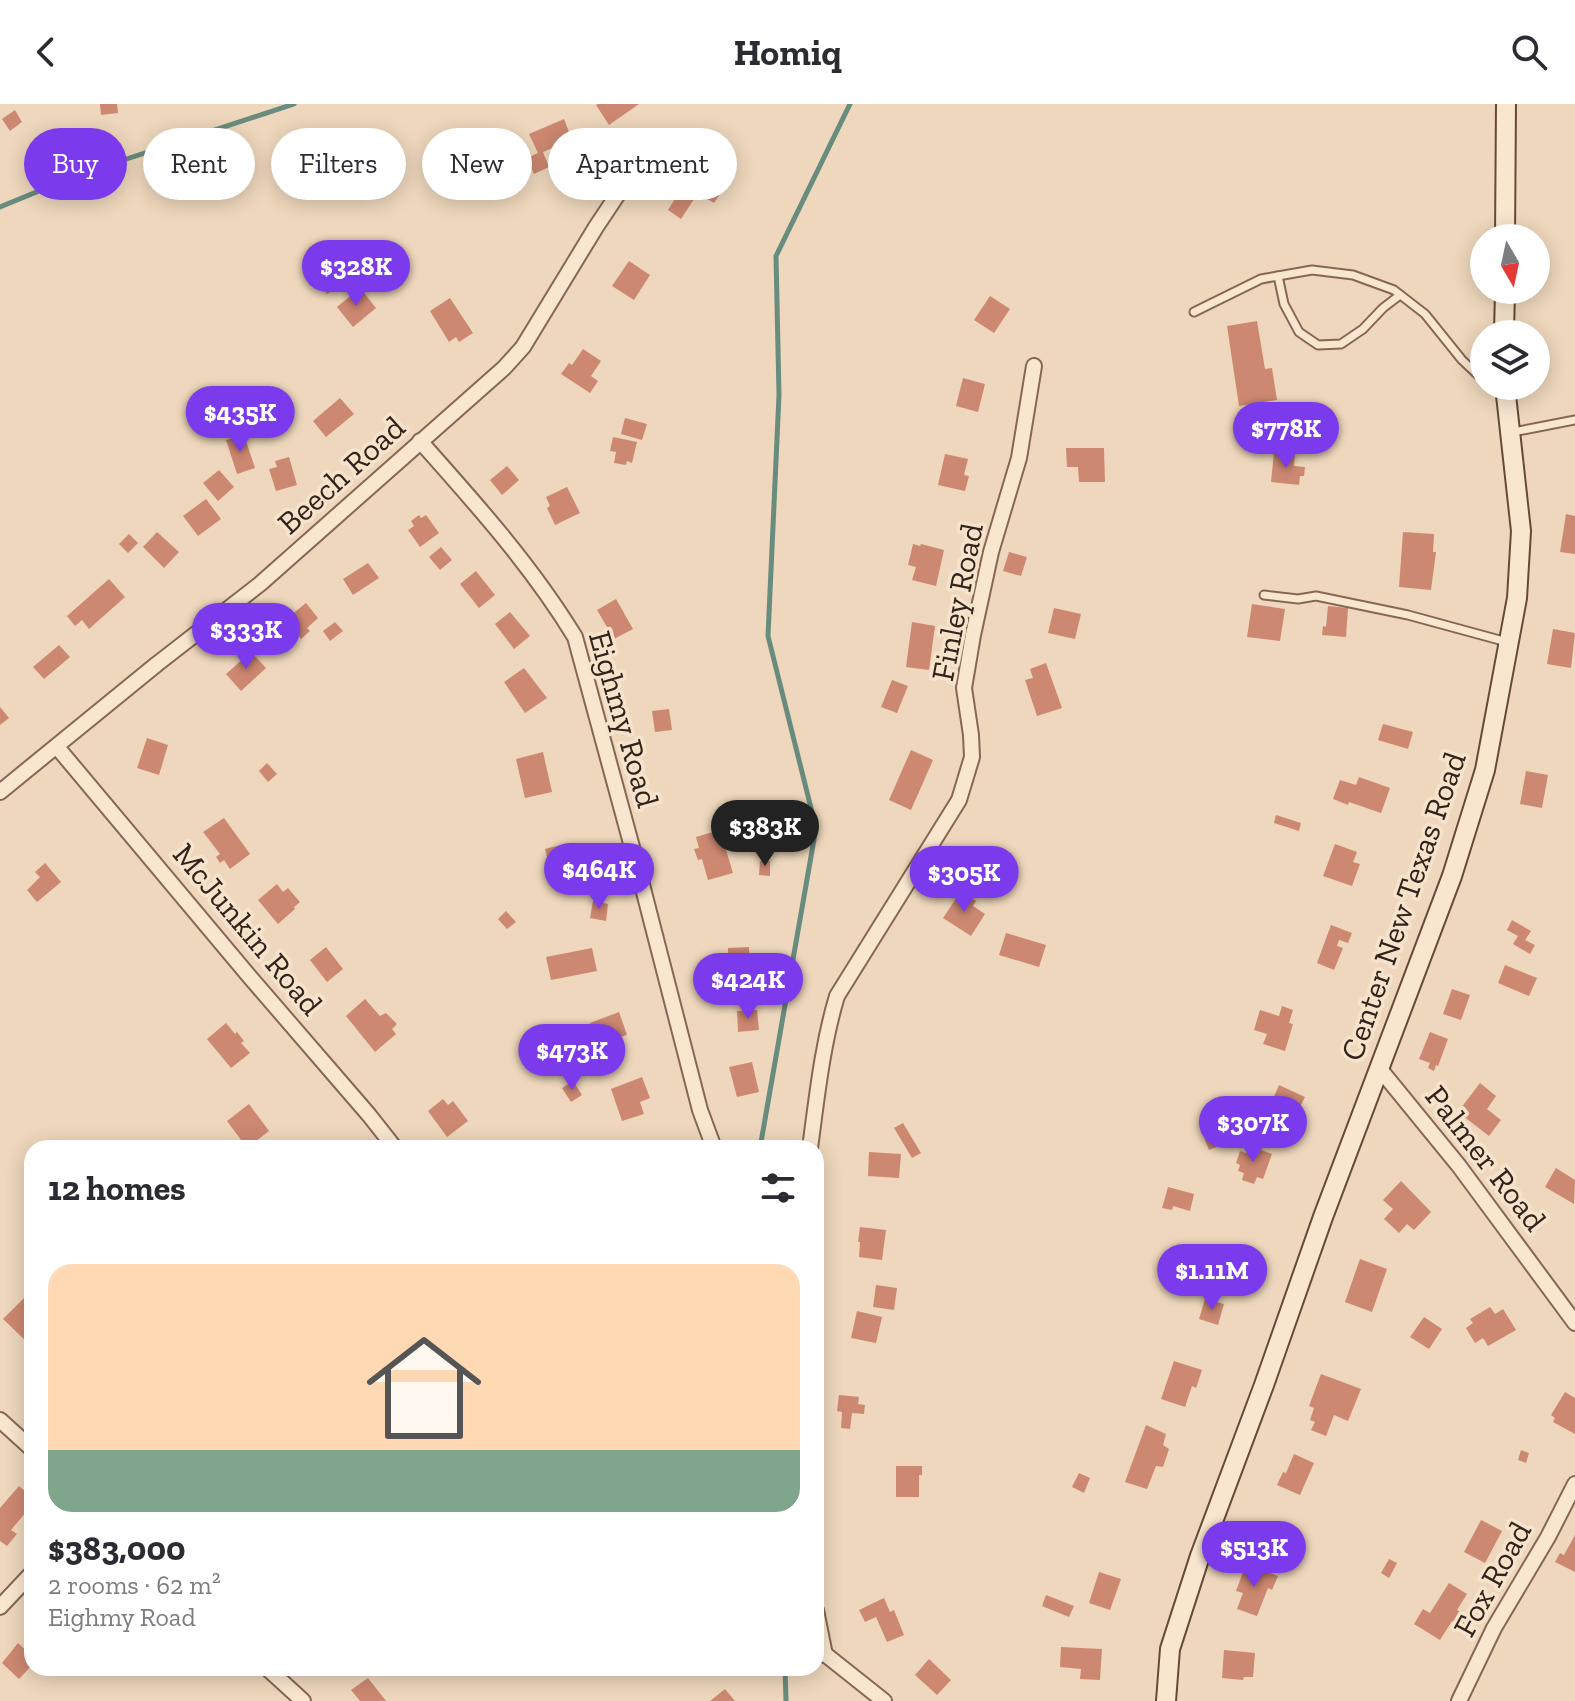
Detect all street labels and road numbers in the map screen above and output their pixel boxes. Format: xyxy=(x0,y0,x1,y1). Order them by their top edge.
street label: Beech Road xyxy=(270,408,413,542)
street label: Finley Road xyxy=(923,520,991,684)
street label: Eighmy Road xyxy=(581,626,667,812)
street label: Center New Texas Road xyxy=(1332,746,1474,1065)
street label: McJunkin Road xyxy=(165,835,331,1023)
street label: Palmer Road xyxy=(1418,1078,1555,1239)
street label: Fox Road xyxy=(1445,1515,1539,1643)

